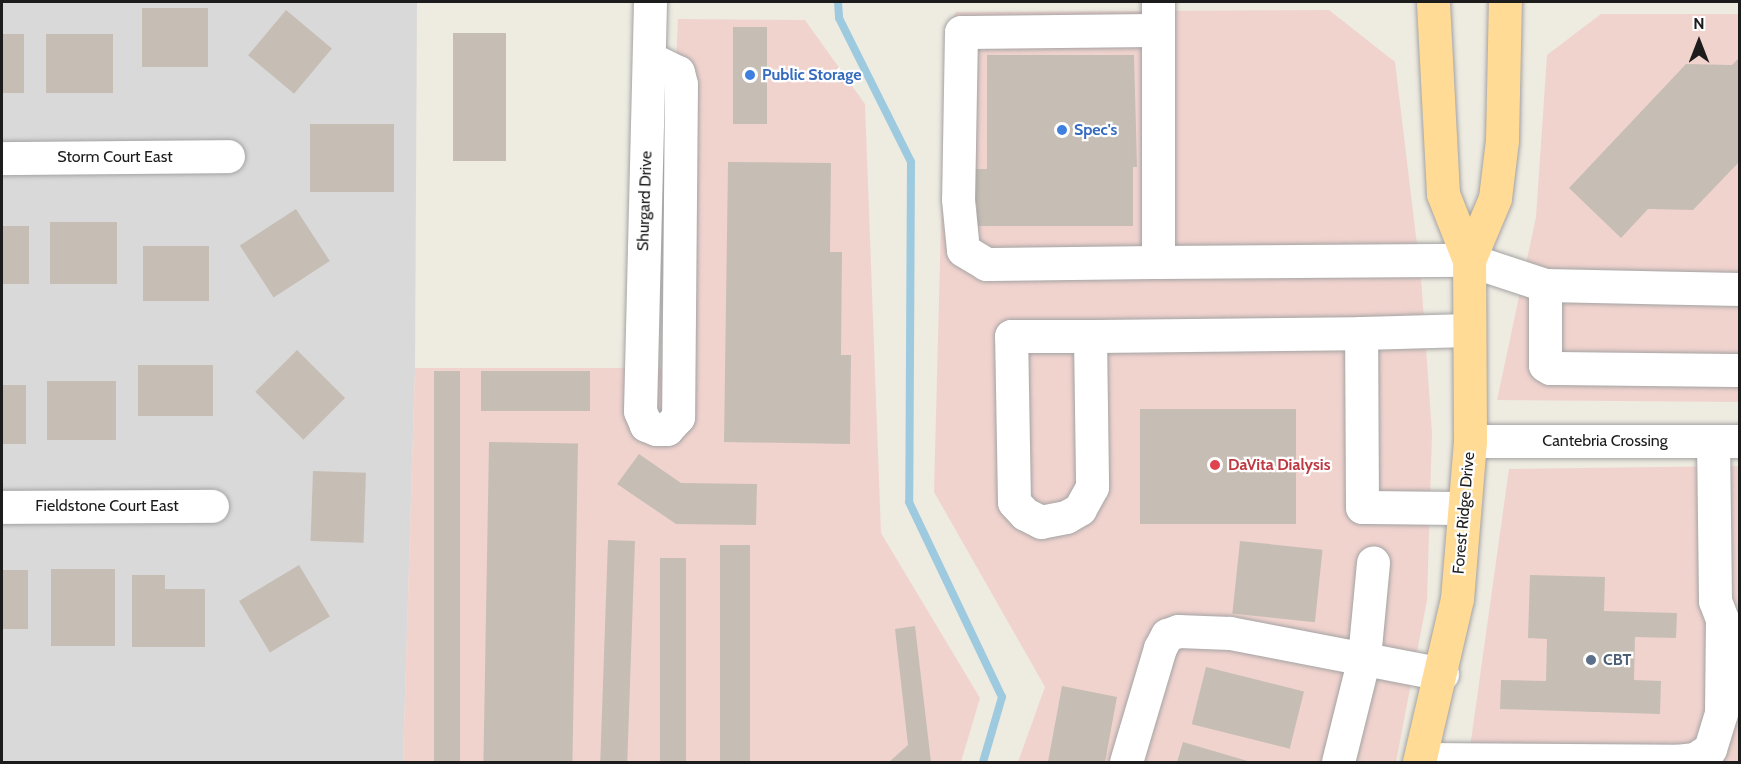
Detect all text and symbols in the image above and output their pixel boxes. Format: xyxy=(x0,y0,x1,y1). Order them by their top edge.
north arrow xyxy=(1669,12,1729,72)
text: N xyxy=(1693,14,1705,33)
place label: Public Storage xyxy=(762,65,861,85)
marker: Public Storage xyxy=(743,68,757,82)
place label: Spec's xyxy=(1074,120,1117,140)
marker: Spec's xyxy=(1055,123,1069,137)
street label: Storm Court East xyxy=(57,147,173,167)
street label: Shurgard Drive xyxy=(634,151,656,251)
street label: Cantebria Crossing xyxy=(1542,431,1668,451)
street label: Forest Ridge Drive xyxy=(1449,451,1479,575)
place label: DaVita Dialysis xyxy=(1228,455,1330,475)
marker: DaVita Dialysis xyxy=(1206,456,1224,474)
street label: Fieldstone Court East xyxy=(35,496,179,516)
place label: CBT xyxy=(1603,650,1631,670)
marker: CBT xyxy=(1584,653,1598,667)

